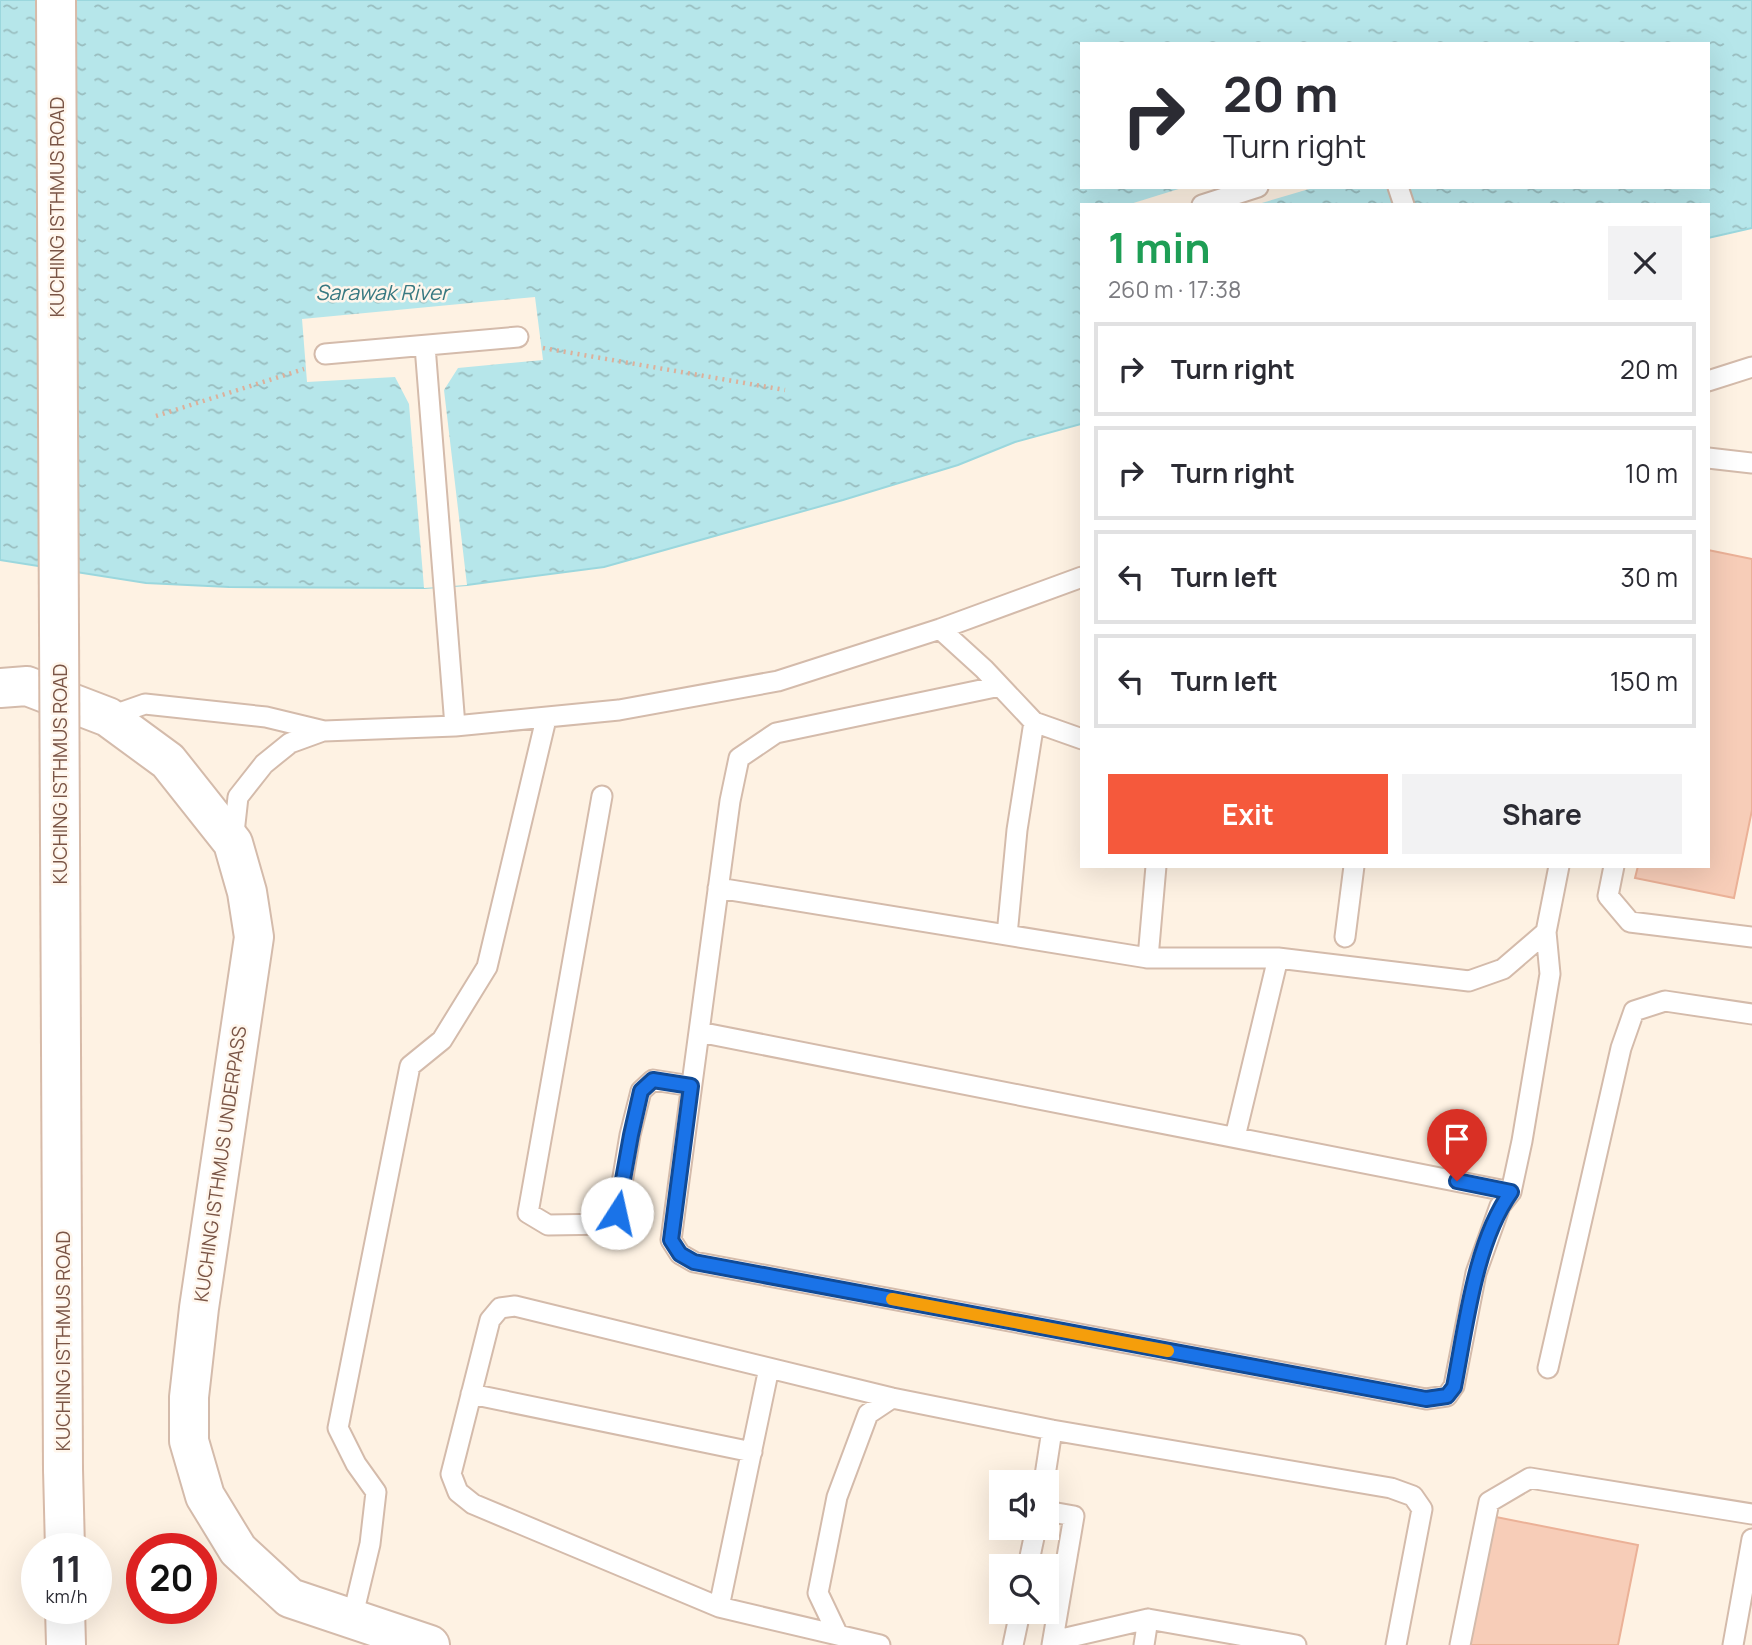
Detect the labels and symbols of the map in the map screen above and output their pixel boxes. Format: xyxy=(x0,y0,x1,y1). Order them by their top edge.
street label: KUCHING ISTHMUS ROAD xyxy=(44,97,70,317)
water label: Sarawak River xyxy=(315,278,451,306)
street label: KUCHING ISTHMUS ROAD xyxy=(47,664,73,884)
street label: KUCHING ISTHMUS UNDERPASS xyxy=(188,1024,252,1304)
pin xyxy=(1427,1109,1487,1181)
position arrow xyxy=(580,1176,654,1250)
street label: KUCHING ISTHMUS ROAD xyxy=(50,1231,76,1451)
speed limit sign: 20 xyxy=(126,1533,217,1624)

